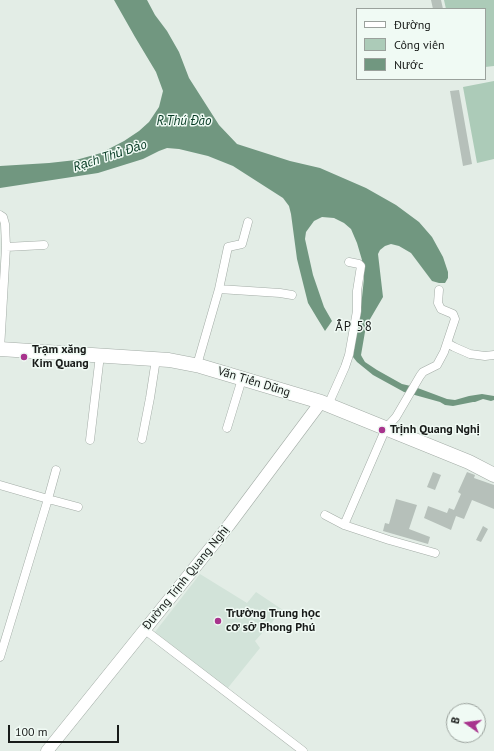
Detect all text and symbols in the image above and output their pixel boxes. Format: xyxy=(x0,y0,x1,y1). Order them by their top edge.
legend xyxy=(356,8,486,80)
text: Đường xyxy=(394,17,431,32)
text: Công viên xyxy=(394,37,445,52)
text: Nước xyxy=(394,57,423,72)
water label: R.Thú Đào xyxy=(157,113,211,129)
water label: Rạch Thủ Đảo xyxy=(71,137,149,175)
district label: ẤP 58 xyxy=(335,319,373,335)
place label: Trạm xăng Kim Quang xyxy=(32,343,89,371)
marker: Trạm xăng Kim Quang xyxy=(19,352,29,362)
street label: Văn Tiến Dũng xyxy=(216,364,292,400)
place label: Trịnh Quang Nghị xyxy=(390,423,480,437)
marker: Trịnh Quang Nghị xyxy=(377,425,387,435)
street label: Đường Trịnh Quang Nghị xyxy=(140,523,232,633)
place label: Trường Trung học cơ sở Phong Phú xyxy=(226,607,320,635)
marker: Trường Trung học cơ sở Phong Phú xyxy=(213,616,223,626)
north arrow xyxy=(446,703,486,743)
text: B xyxy=(448,715,463,725)
scale bar xyxy=(10,717,121,743)
text: 100 m xyxy=(15,724,48,739)

